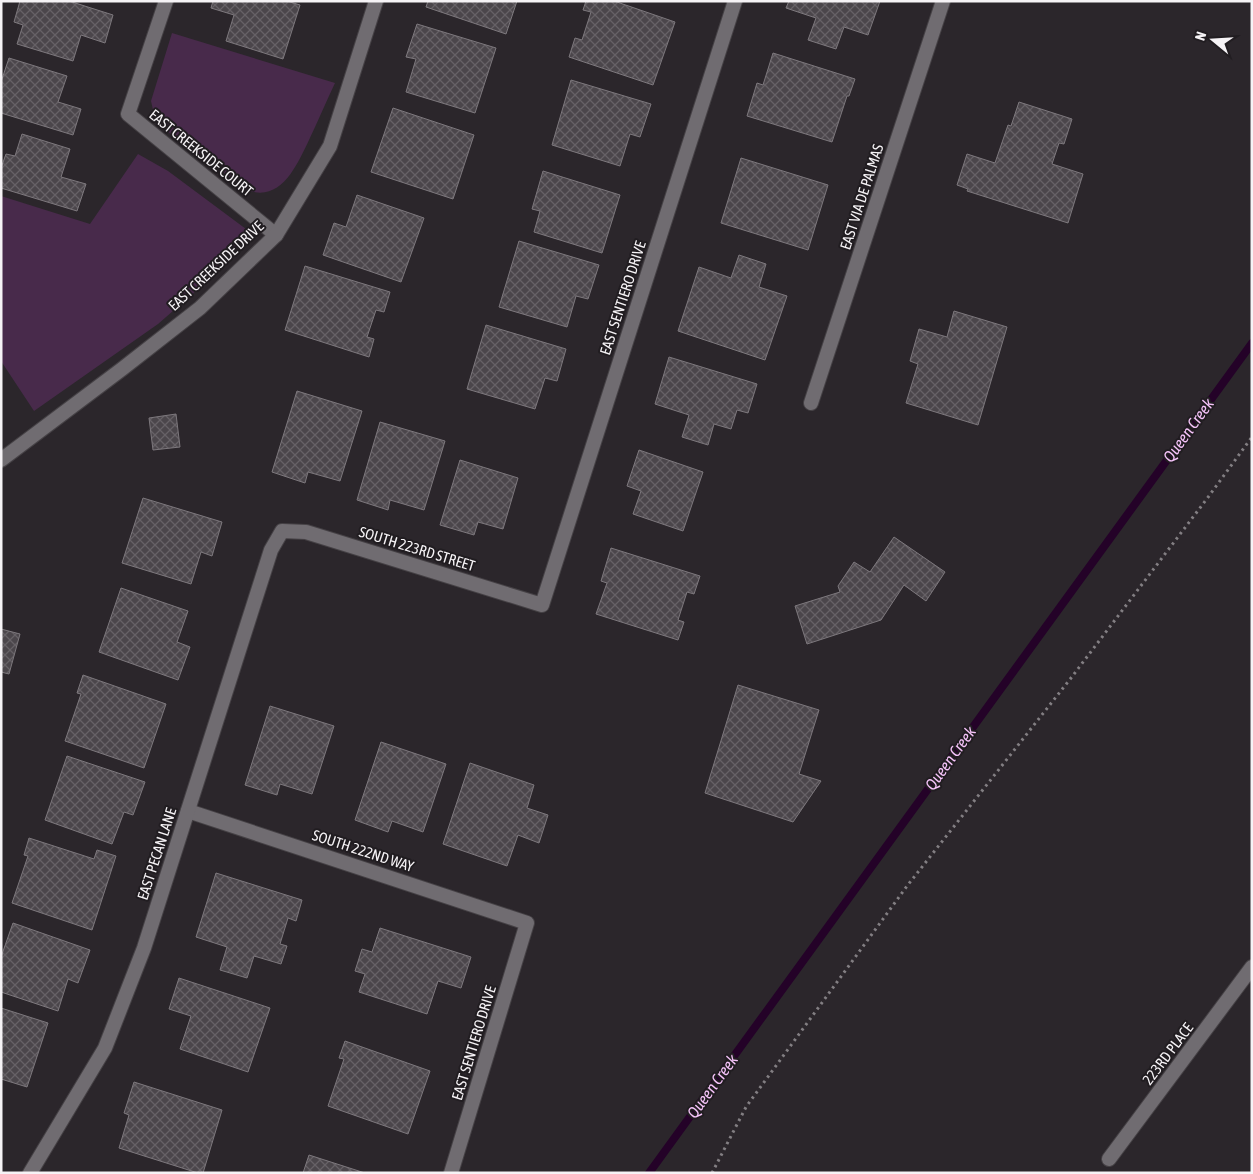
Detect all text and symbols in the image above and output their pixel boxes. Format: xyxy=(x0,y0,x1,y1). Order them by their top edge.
north arrow xyxy=(1188,15,1238,65)
text: N xyxy=(1192,30,1210,42)
street label: EAST CREEKSIDE COURT xyxy=(146,106,257,200)
street label: EAST VIA DE PALMAS xyxy=(836,142,887,252)
street label: EAST CREEKSIDE DRIVE xyxy=(165,217,267,314)
street label: EAST SENTIERO DRIVE xyxy=(596,238,649,357)
water label: Queen Creek xyxy=(1159,394,1218,465)
street label: SOUTH 223RD STREET xyxy=(357,523,477,574)
water label: Queen Creek xyxy=(921,722,980,793)
street label: EAST PECAN LANE xyxy=(134,805,180,902)
street label: SOUTH 222ND WAY xyxy=(310,826,416,875)
street label: EAST SENTIERO DRIVE xyxy=(448,983,499,1102)
street label: 223RD PLACE xyxy=(1139,1019,1197,1088)
water label: Queen Creek xyxy=(683,1050,742,1121)

